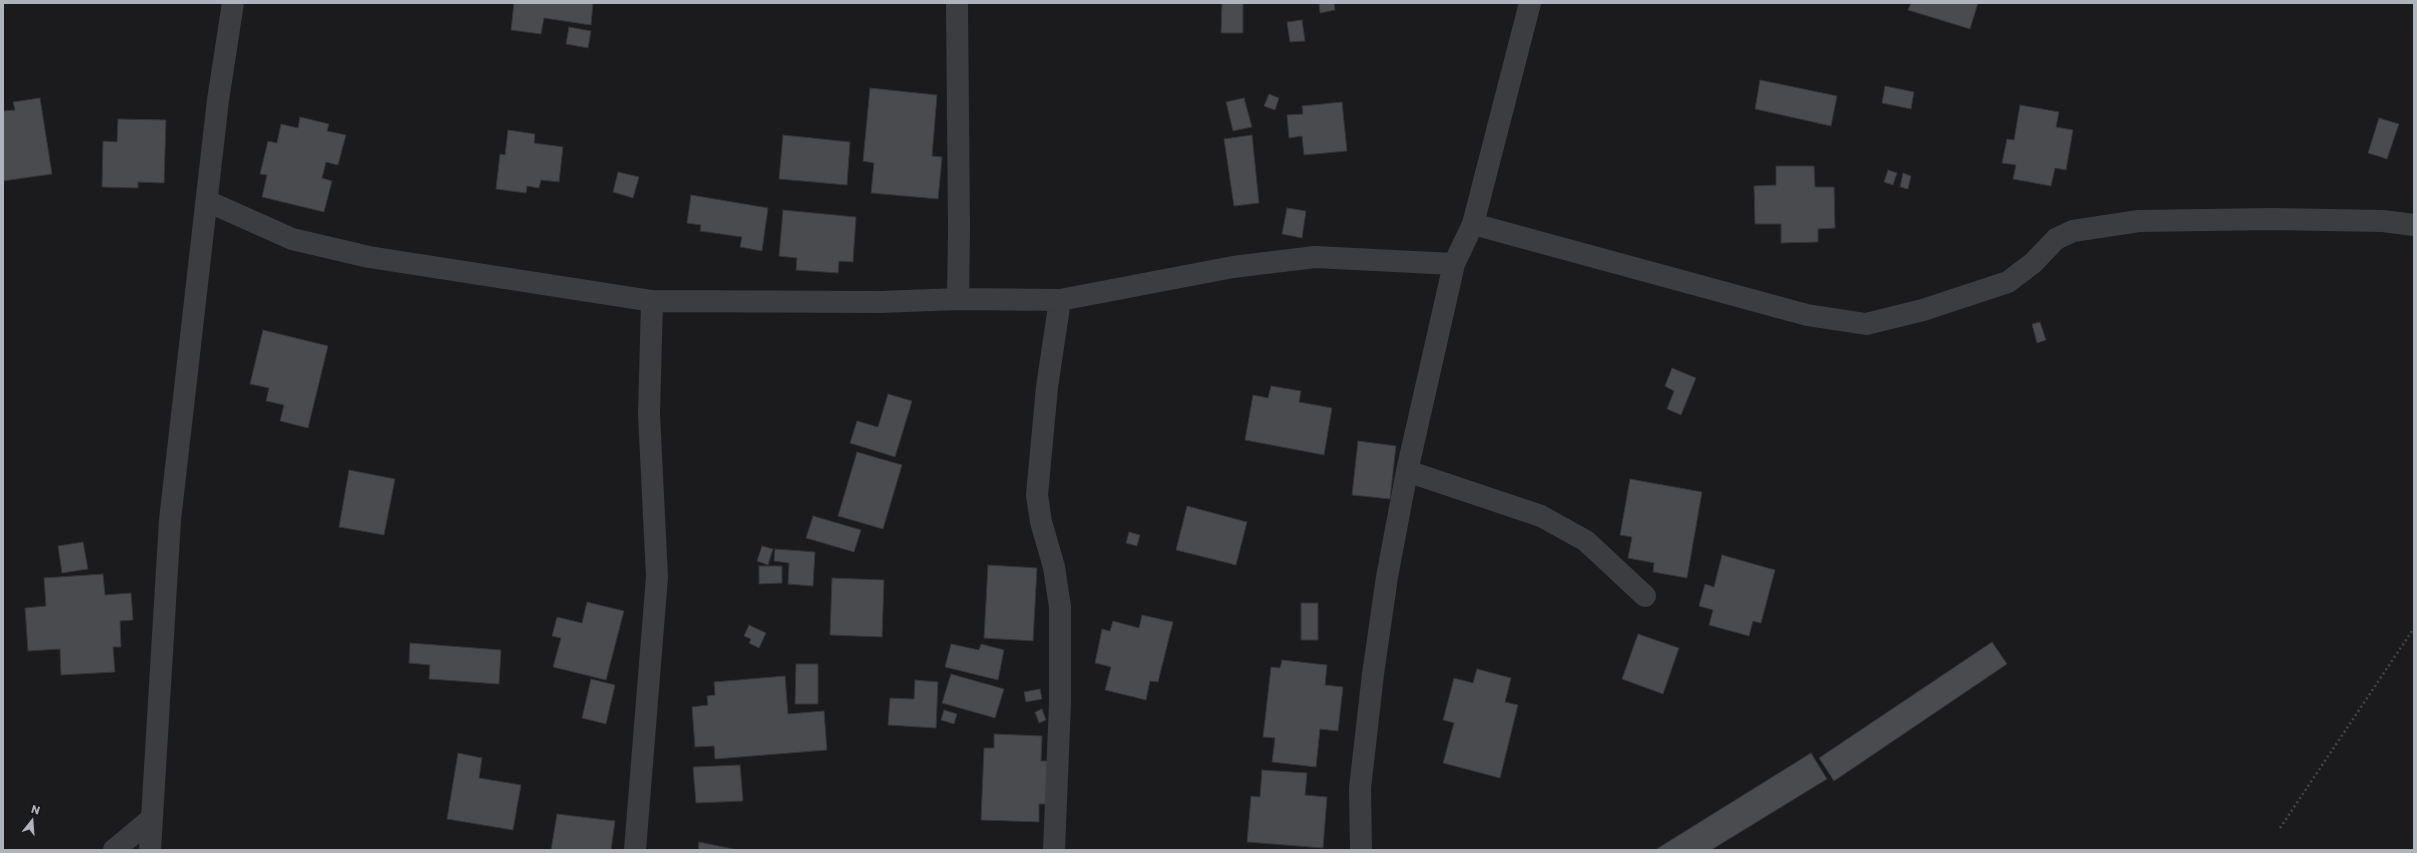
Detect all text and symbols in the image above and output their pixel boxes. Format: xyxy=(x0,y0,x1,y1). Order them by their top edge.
north arrow xyxy=(12,801,52,841)
text: N xyxy=(29,801,42,818)

